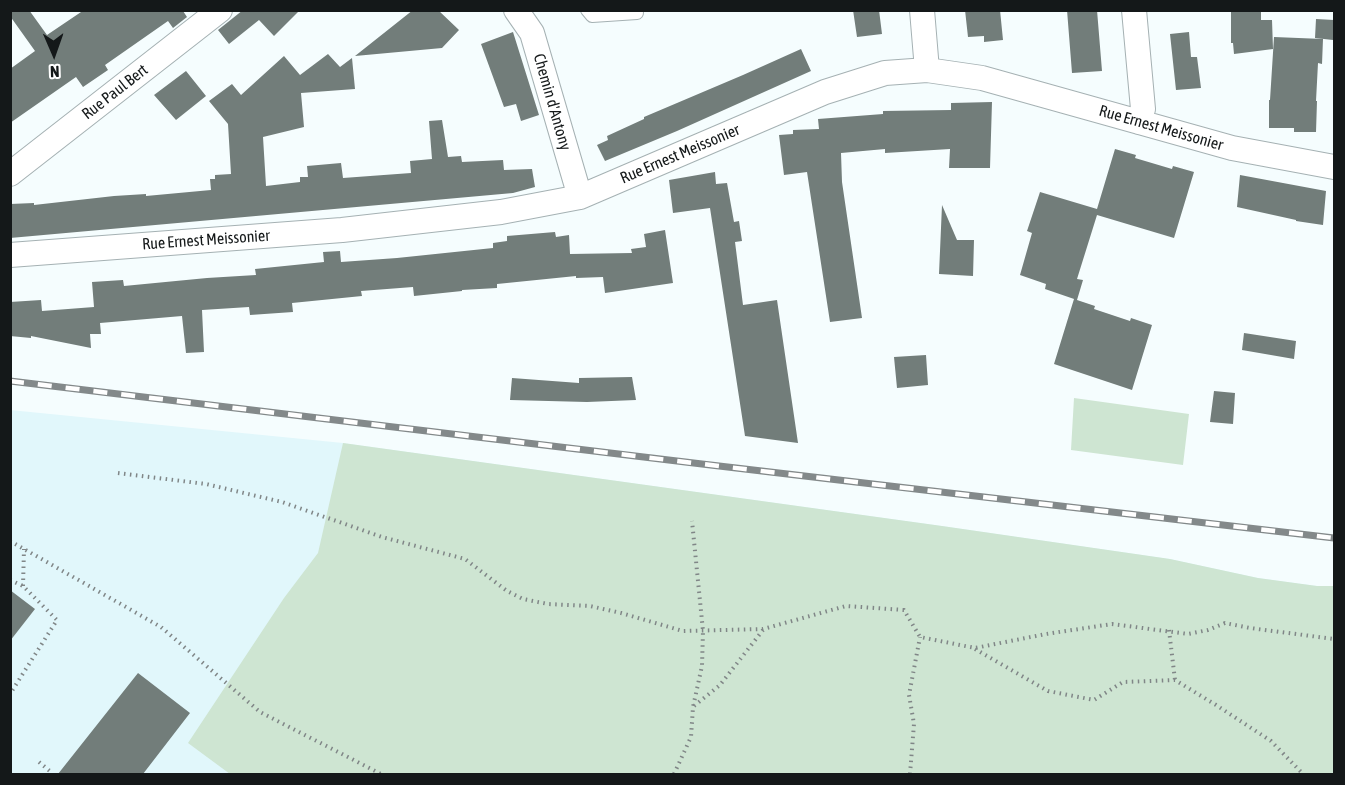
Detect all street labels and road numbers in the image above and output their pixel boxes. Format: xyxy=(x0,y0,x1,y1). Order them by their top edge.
street label: Chemin d'Antony xyxy=(529,52,575,152)
street label: Rue Paul Bert xyxy=(78,60,152,124)
street label: Rue Ernest Meissonier xyxy=(1097,101,1225,155)
street label: Rue Ernest Meissonier xyxy=(617,120,743,188)
street label: Rue Ernest Meissonier xyxy=(141,226,271,254)

